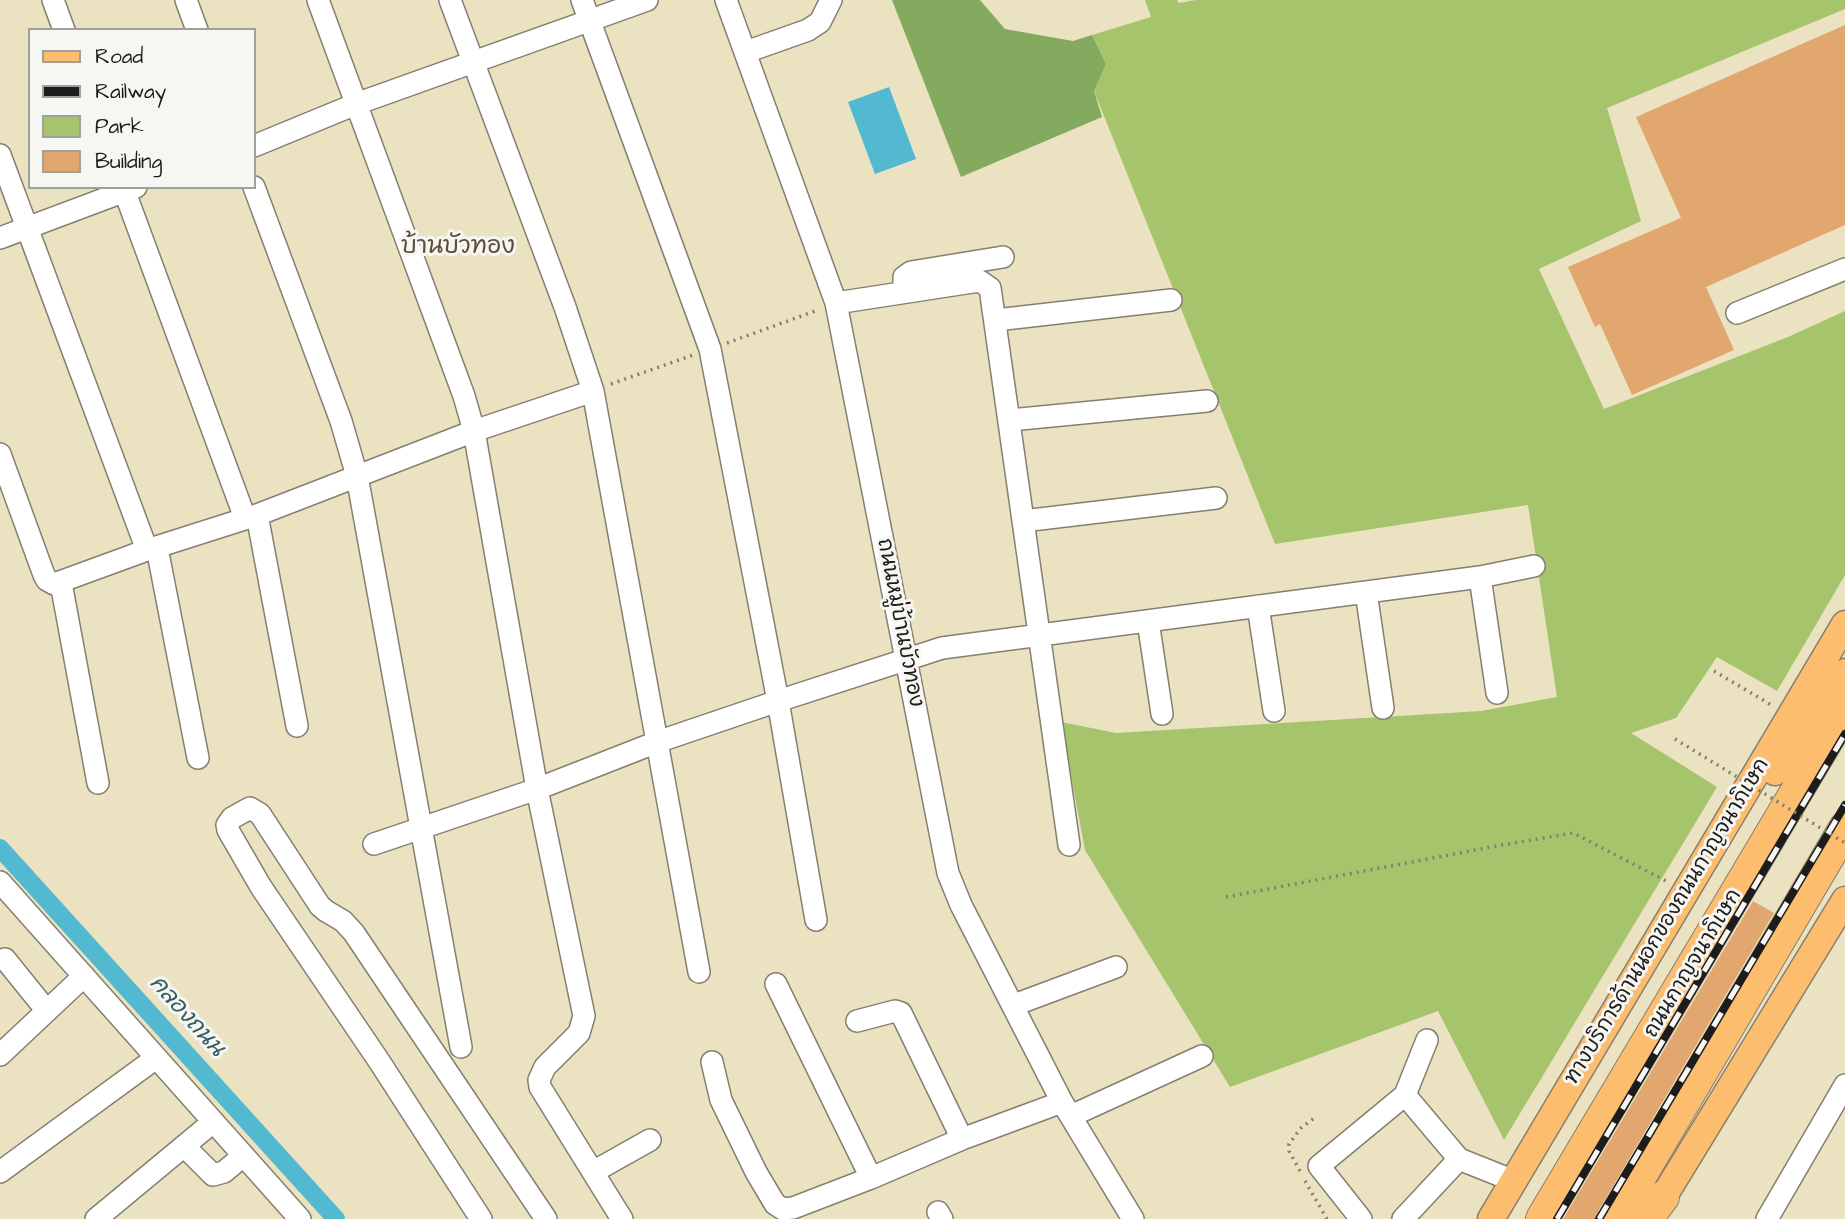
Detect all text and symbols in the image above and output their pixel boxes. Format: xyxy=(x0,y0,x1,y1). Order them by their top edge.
legend xyxy=(28,28,256,189)
text: Road xyxy=(95,42,143,71)
text: Railway xyxy=(95,77,166,106)
text: Park xyxy=(95,112,144,141)
text: Building xyxy=(95,147,162,176)
district label: บ้านบัวทอง xyxy=(401,234,515,262)
street label: ถนนหมู่บ้านบัวทอง xyxy=(870,537,928,709)
street label: ทางบริการด้านนอกของถนนกาญจนาภิเษก xyxy=(1560,754,1776,1090)
street label: ถนนกาญจนาภิเษก xyxy=(1640,885,1748,1043)
water label: คลองถนน xyxy=(142,971,230,1063)

